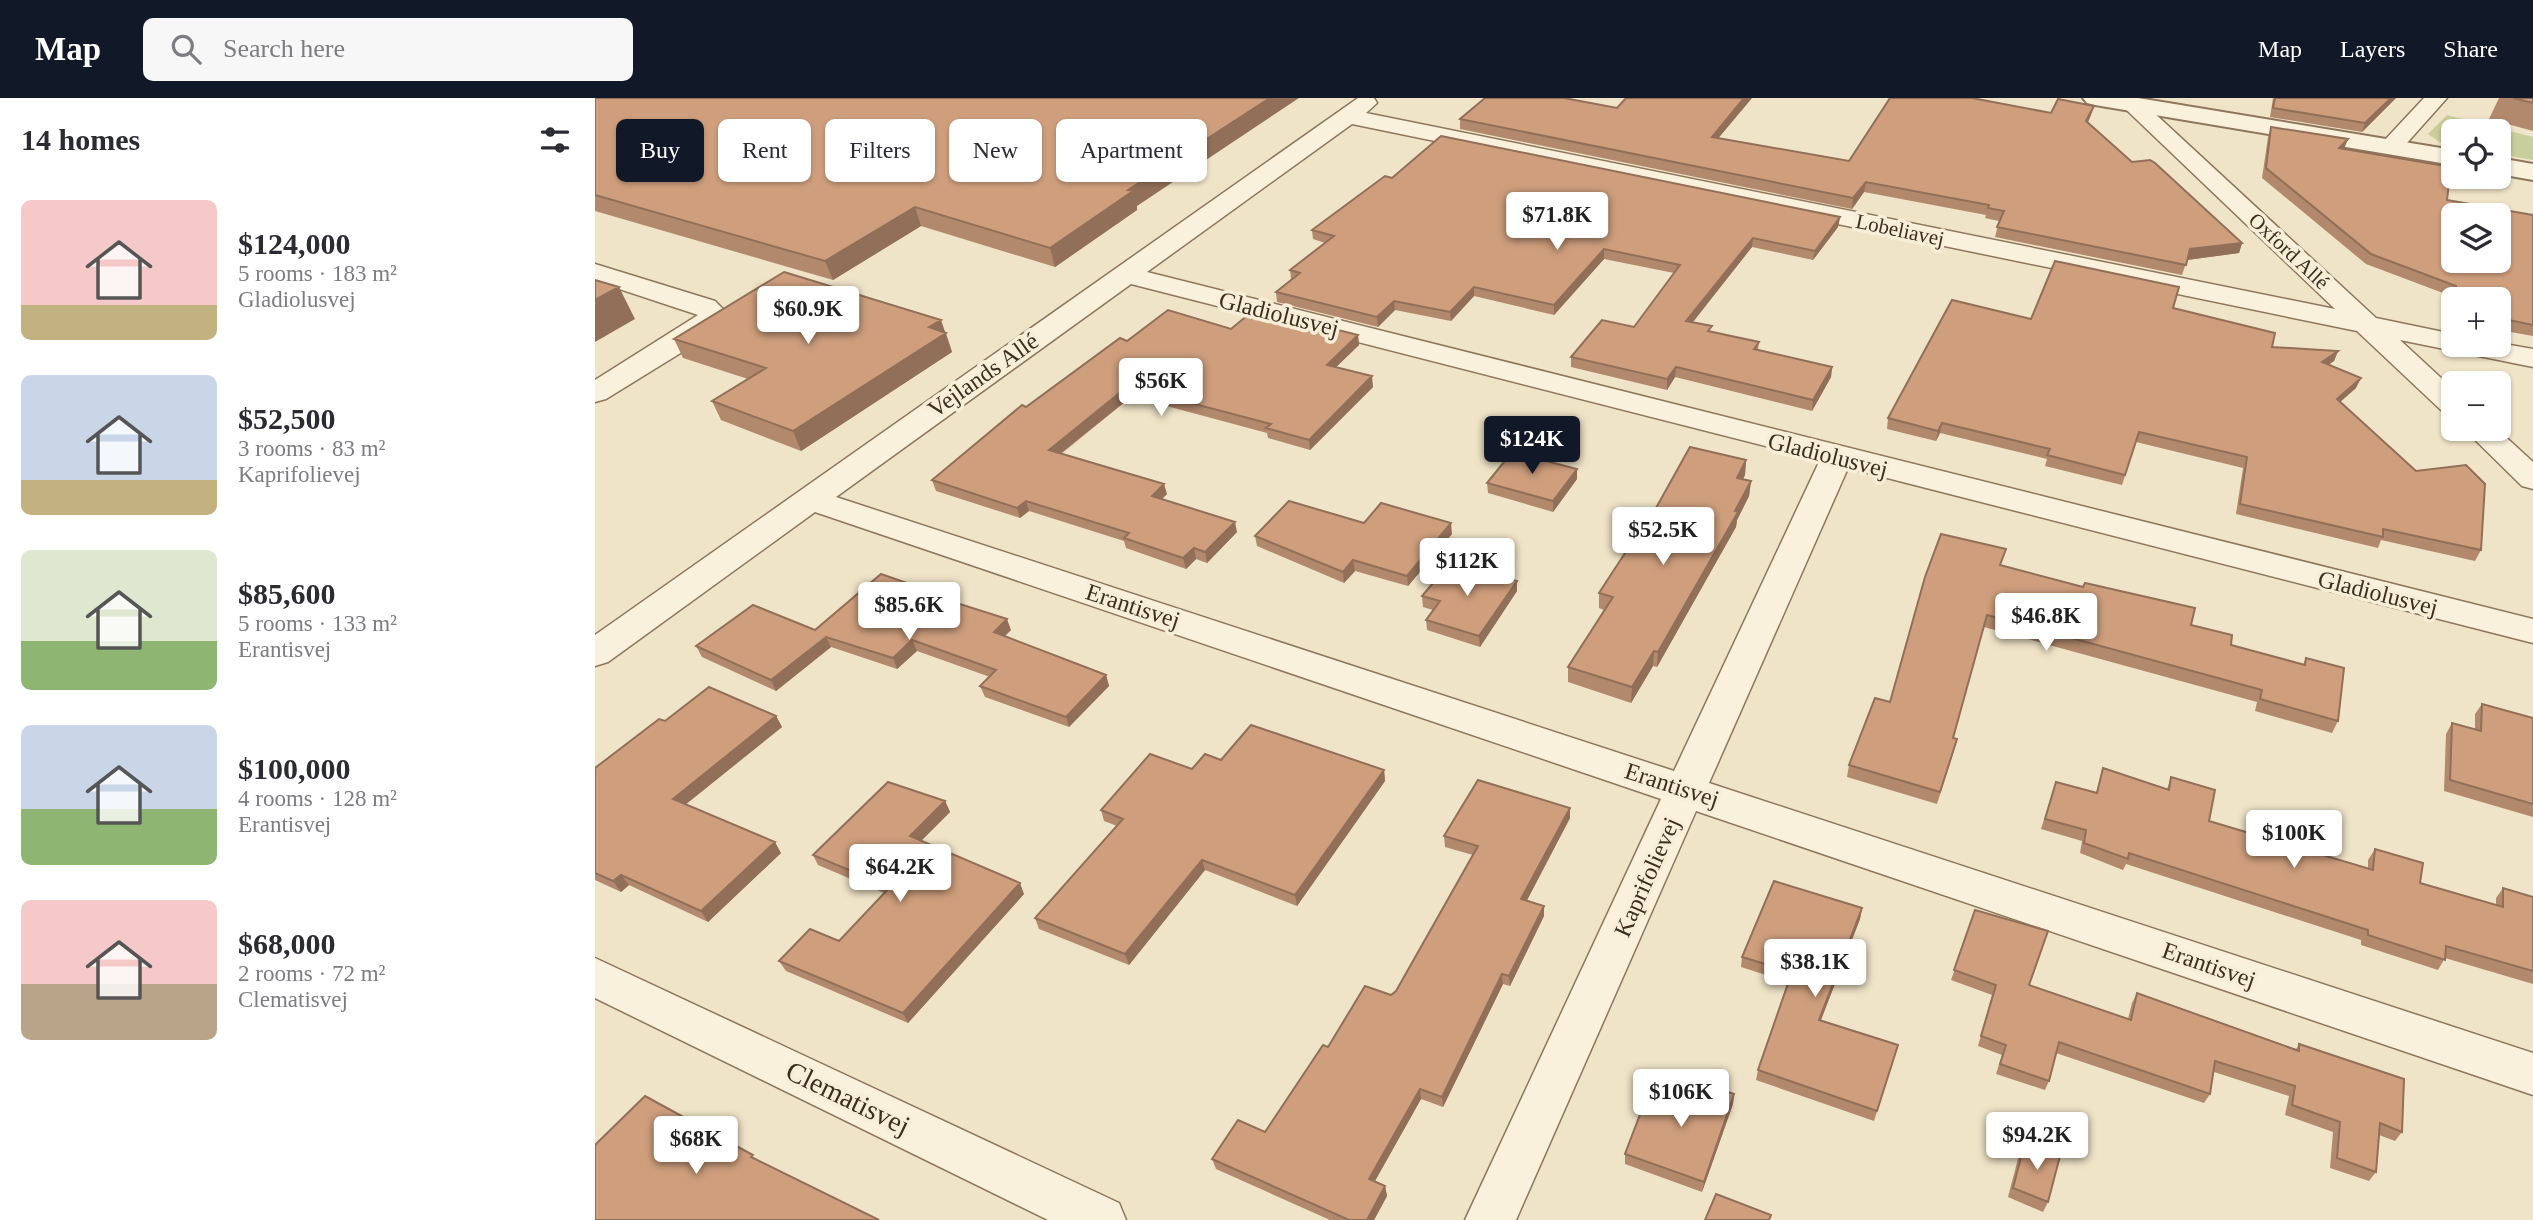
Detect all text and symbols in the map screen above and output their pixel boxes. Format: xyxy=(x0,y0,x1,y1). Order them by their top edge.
search box xyxy=(143,18,633,81)
icon: search xyxy=(167,30,205,68)
text: Map xyxy=(35,31,101,67)
text: Search here xyxy=(223,34,345,63)
text: Map xyxy=(2258,36,2302,62)
text: Layers xyxy=(2340,36,2405,62)
text: Share xyxy=(2443,36,2498,62)
chip: Buy xyxy=(616,119,704,182)
chip: Rent xyxy=(718,119,811,182)
chip: Filters xyxy=(825,119,935,182)
chip: New xyxy=(949,119,1042,182)
chip: Apartment xyxy=(1056,119,1207,182)
map controls xyxy=(2441,119,2511,441)
button: locate xyxy=(2441,119,2511,189)
icon: filters xyxy=(536,121,574,159)
text: 14 homes xyxy=(21,123,140,156)
pin: $71.8K xyxy=(1500,192,1614,252)
text: $71.8K xyxy=(1522,202,1592,227)
button: layers xyxy=(2441,203,2511,273)
street label: Oxford Allé xyxy=(2244,208,2334,294)
street label: Lobeliavej xyxy=(1854,209,1946,251)
text: $124,000 xyxy=(238,227,351,260)
icon: home xyxy=(77,228,161,312)
text: 5 rooms · 183 m² xyxy=(238,261,397,286)
pin: $60.9K xyxy=(751,286,865,346)
text: Gladiolusvej xyxy=(238,287,356,312)
street label: Gladiolusvej xyxy=(1216,287,1342,341)
button: + xyxy=(2441,287,2511,357)
text: $60.9K xyxy=(773,296,843,321)
street label: Vejlands Allé xyxy=(923,327,1043,423)
pin: $56K xyxy=(1120,358,1202,418)
text: $56K xyxy=(1135,368,1187,393)
button: − xyxy=(2441,371,2511,441)
text: $52,500 xyxy=(238,402,336,435)
icon: home xyxy=(77,403,161,487)
pin: $124K xyxy=(1483,416,1581,476)
text: $124K xyxy=(1500,426,1564,451)
street label: Gladiolusvej xyxy=(1765,428,1891,482)
text: 3 rooms · 83 m² xyxy=(238,436,385,461)
text: Kaprifolievej xyxy=(238,462,361,487)
pin: $52.5K xyxy=(1606,508,1720,567)
text: $52.5K xyxy=(1628,517,1698,542)
pin: $112K xyxy=(1418,538,1516,598)
text: $112K xyxy=(1436,548,1498,573)
street label: Gladiolusvej xyxy=(2315,566,2441,620)
text: $85,600 xyxy=(238,577,336,610)
icon: home xyxy=(77,578,161,662)
street label: Erantisvej xyxy=(1083,579,1183,633)
pin: $85.6K xyxy=(852,582,966,642)
text: $85.6K xyxy=(874,592,944,617)
pin: $46.8K xyxy=(1989,594,2103,653)
text: $46.8K xyxy=(2011,603,2081,628)
text: 5 rooms · 133 m² xyxy=(238,611,397,636)
text: Erantisvej xyxy=(238,637,331,662)
text: $100,000 xyxy=(238,752,351,785)
icon: home xyxy=(77,753,161,837)
street label: Erantisvej xyxy=(1622,758,1722,812)
text: 4 rooms · 128 m² xyxy=(238,786,397,811)
pin: $100K xyxy=(2245,810,2343,870)
text: Erantisvej xyxy=(238,812,331,837)
street label: Kaprifolievej xyxy=(1609,813,1685,941)
text: $100K xyxy=(2262,820,2326,845)
pin: $64.2K xyxy=(843,844,957,904)
text: $64.2K xyxy=(865,854,935,879)
text: $68,000 xyxy=(238,927,336,960)
icon: home xyxy=(77,928,161,1012)
street label: Erantisvej xyxy=(2159,937,2259,993)
pin: $38.1K xyxy=(1758,940,1872,999)
text: $38.1K xyxy=(1780,949,1850,974)
text: 2 rooms · 72 m² xyxy=(238,961,385,986)
text: Clematisvej xyxy=(238,987,348,1012)
street label: Clematisvej xyxy=(781,1055,915,1141)
pin: $106K xyxy=(1632,1070,1730,1129)
text: $106K xyxy=(1649,1079,1713,1104)
pin: $94.2K xyxy=(1980,1112,2094,1172)
pin: $68K xyxy=(655,1116,737,1176)
text: $94.2K xyxy=(2002,1122,2072,1147)
text: $68K xyxy=(670,1126,722,1151)

